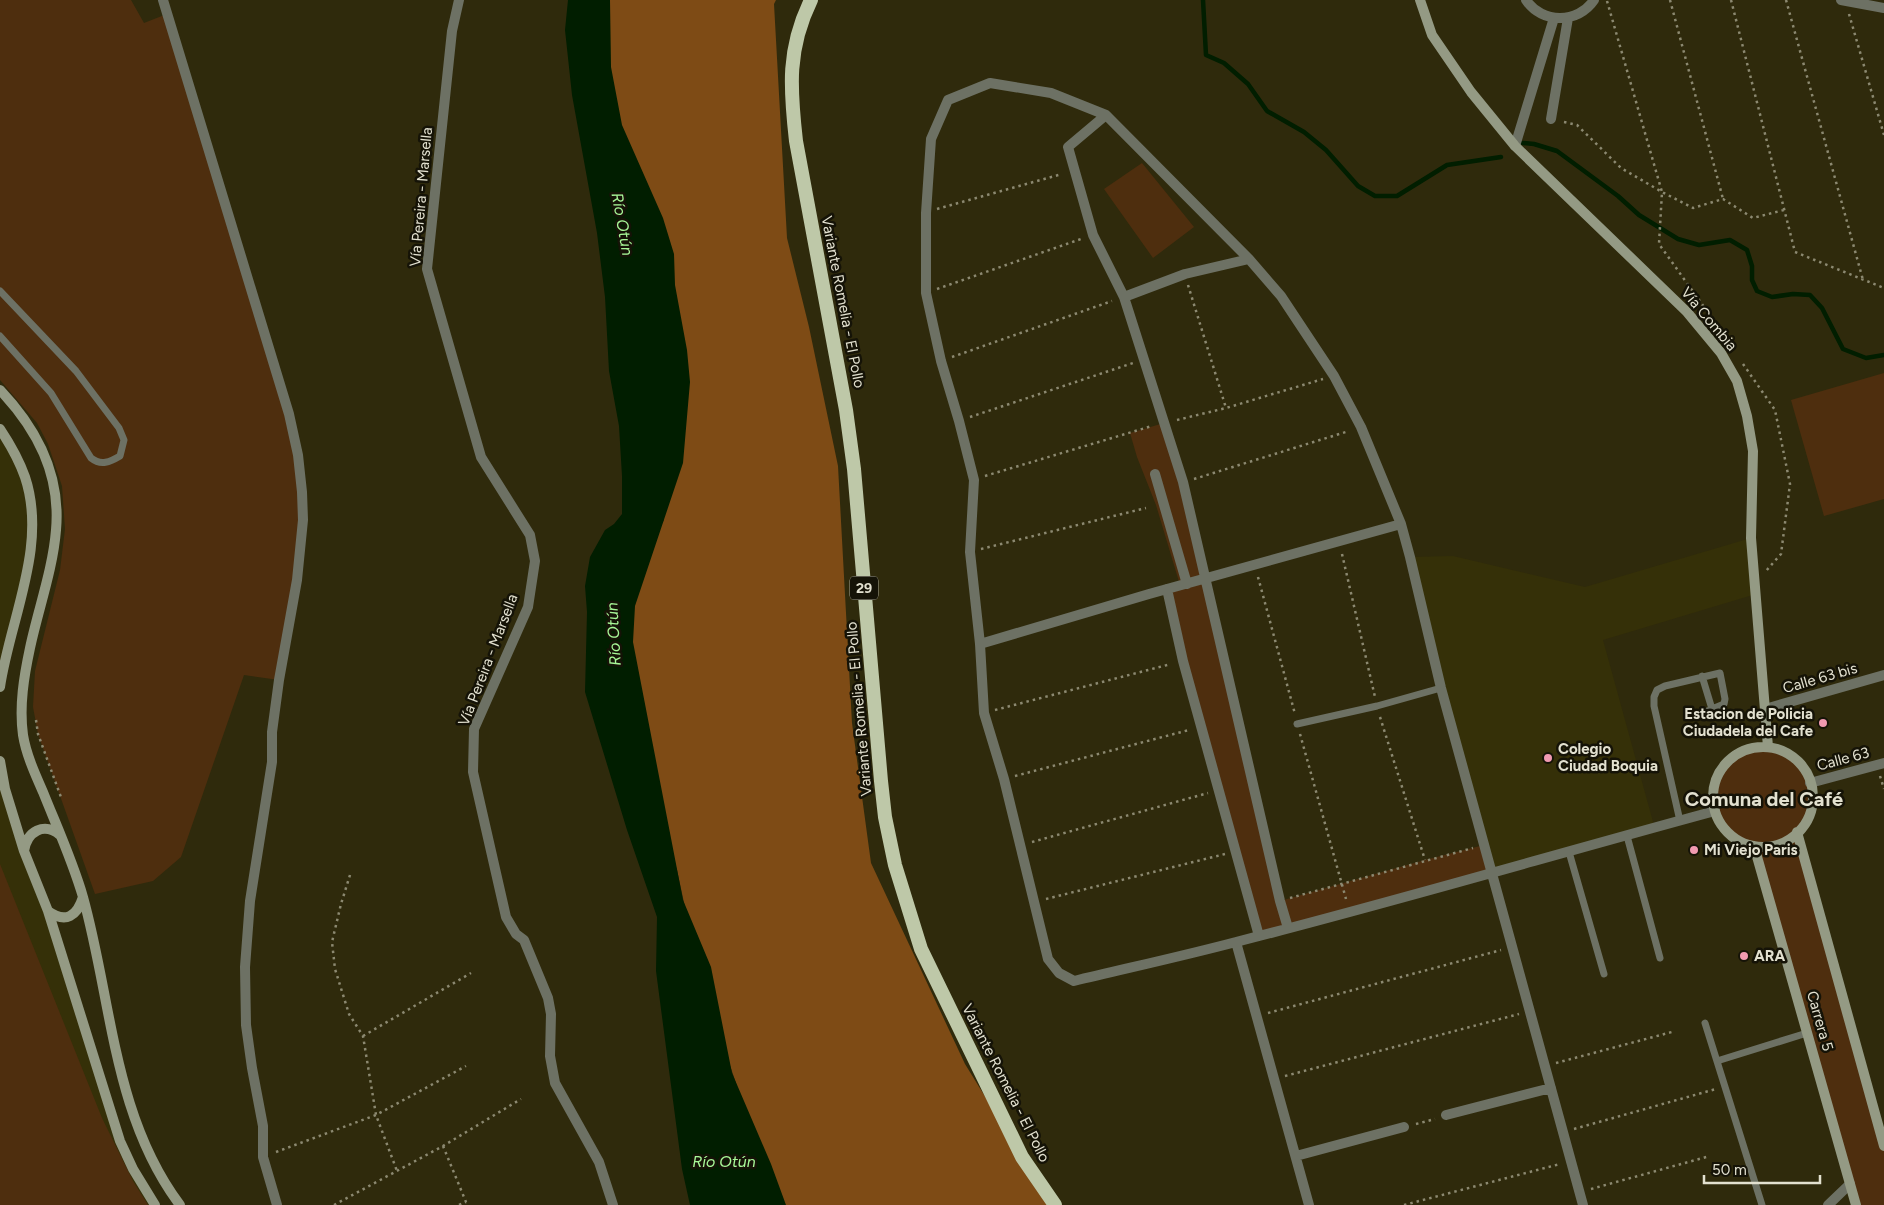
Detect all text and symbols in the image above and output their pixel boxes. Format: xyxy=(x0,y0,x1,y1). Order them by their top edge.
street label: Vía Pereira - Marsella xyxy=(406,127,436,267)
water label: Río Otún xyxy=(608,191,637,257)
street label: Variante Romelia - El Pollo xyxy=(817,214,869,390)
street label: Vía Combia xyxy=(1677,284,1741,354)
road number: 29 xyxy=(850,576,878,600)
street label: Vía Pereira - Marsella xyxy=(455,591,521,729)
water label: Río Otún xyxy=(602,602,625,666)
street label: Variante Romelia - El Pollo xyxy=(842,621,876,797)
street label: Calle 63 bis xyxy=(1781,659,1859,697)
place label: Estacion de Policia Ciudadela del Cafe xyxy=(1683,705,1814,740)
marker: Estacion de Policia Ciudadela del Cafe xyxy=(1817,717,1829,729)
place label: Colegio Ciudad Boquia xyxy=(1558,740,1658,775)
street label: Calle 63 xyxy=(1815,743,1871,775)
marker: Colegio Ciudad Boquia xyxy=(1542,752,1554,764)
district label: Comuna del Café xyxy=(1685,787,1843,811)
place label: Mi Viejo Paris xyxy=(1704,841,1798,859)
marker: Mi Viejo Paris xyxy=(1688,844,1700,856)
place label: ARA xyxy=(1754,947,1785,965)
marker: ARA xyxy=(1738,950,1750,962)
street label: Carrera 5 xyxy=(1803,989,1837,1053)
street label: Variante Romelia - El Pollo xyxy=(958,1001,1054,1165)
water label: Río Otún xyxy=(692,1152,756,1171)
scale bar xyxy=(1704,1152,1820,1184)
text: 50 m xyxy=(1712,1161,1747,1179)

